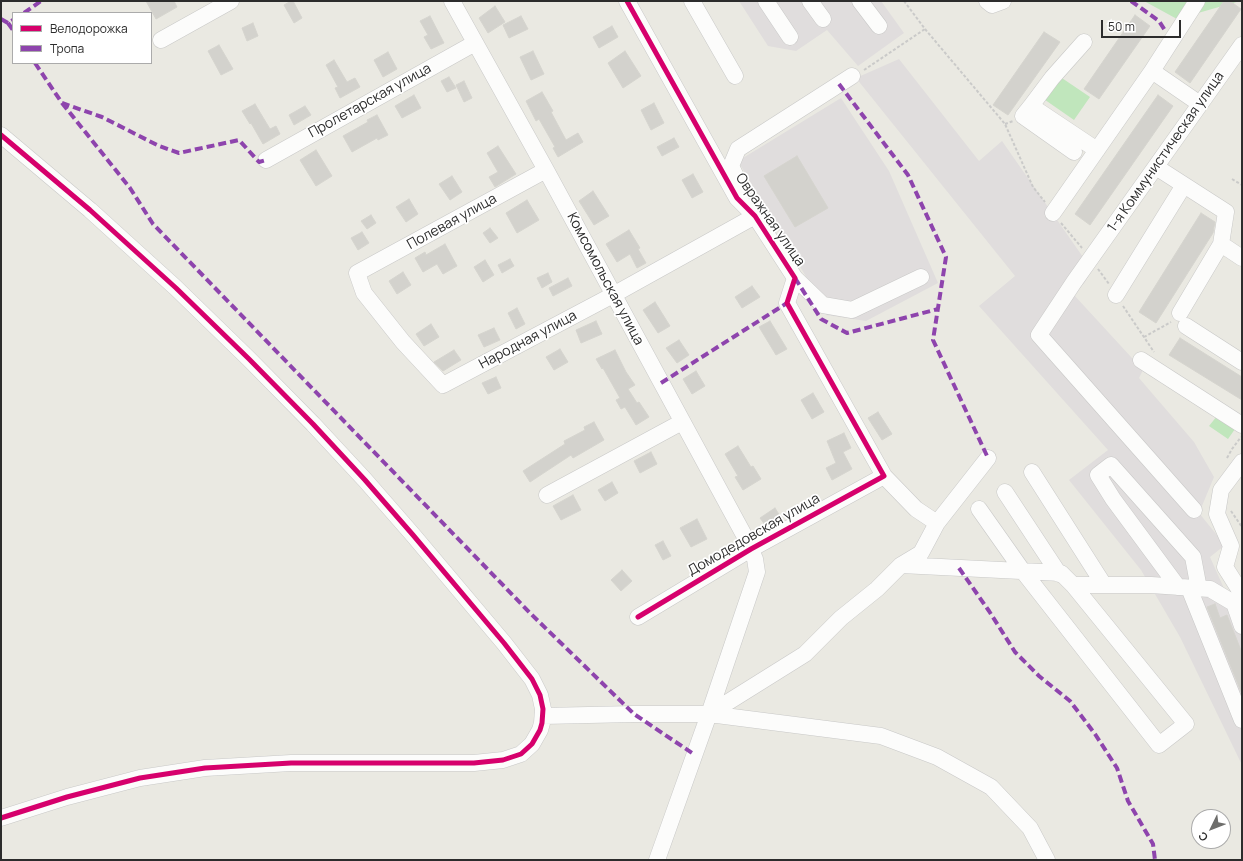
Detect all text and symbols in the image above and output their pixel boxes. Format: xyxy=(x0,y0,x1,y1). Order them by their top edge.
legend xyxy=(12,12,152,64)
scale bar xyxy=(1103,12,1183,38)
text: 50 m xyxy=(1108,18,1135,35)
text: Велодорожка xyxy=(50,20,128,37)
text: Тропа xyxy=(50,40,84,57)
street label: Пролетарская улица xyxy=(306,60,434,142)
street label: 1-я Коммунистическая улица xyxy=(1104,69,1228,235)
street label: Овражная улица xyxy=(732,170,808,270)
street label: Полевая улица xyxy=(404,191,500,253)
street label: Комсомольская улица xyxy=(563,210,647,348)
street label: Народная улица xyxy=(476,307,580,373)
street label: Домодедовская улица xyxy=(685,490,823,580)
north arrow xyxy=(1191,809,1231,849)
text: С xyxy=(1194,829,1211,845)

